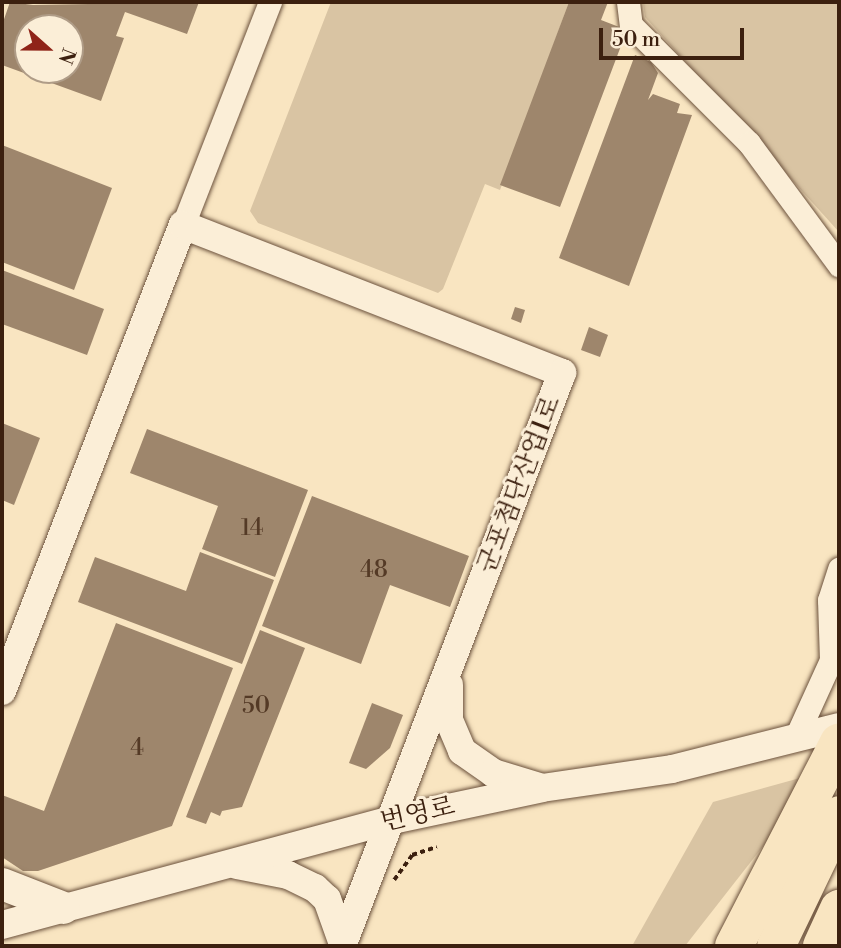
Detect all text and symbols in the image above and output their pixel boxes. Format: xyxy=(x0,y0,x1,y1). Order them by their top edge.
north arrow xyxy=(14,14,84,84)
scale bar xyxy=(603,14,748,58)
text: 50 m xyxy=(612,27,660,53)
text: N xyxy=(53,44,81,67)
street label: 군포첨단산업1로 xyxy=(472,392,568,578)
house number: 14 xyxy=(241,514,263,542)
house number: 48 xyxy=(360,556,388,584)
house number: 50 xyxy=(242,692,270,720)
house number: 4 xyxy=(130,734,144,762)
street label: 번영로 xyxy=(378,791,458,839)

